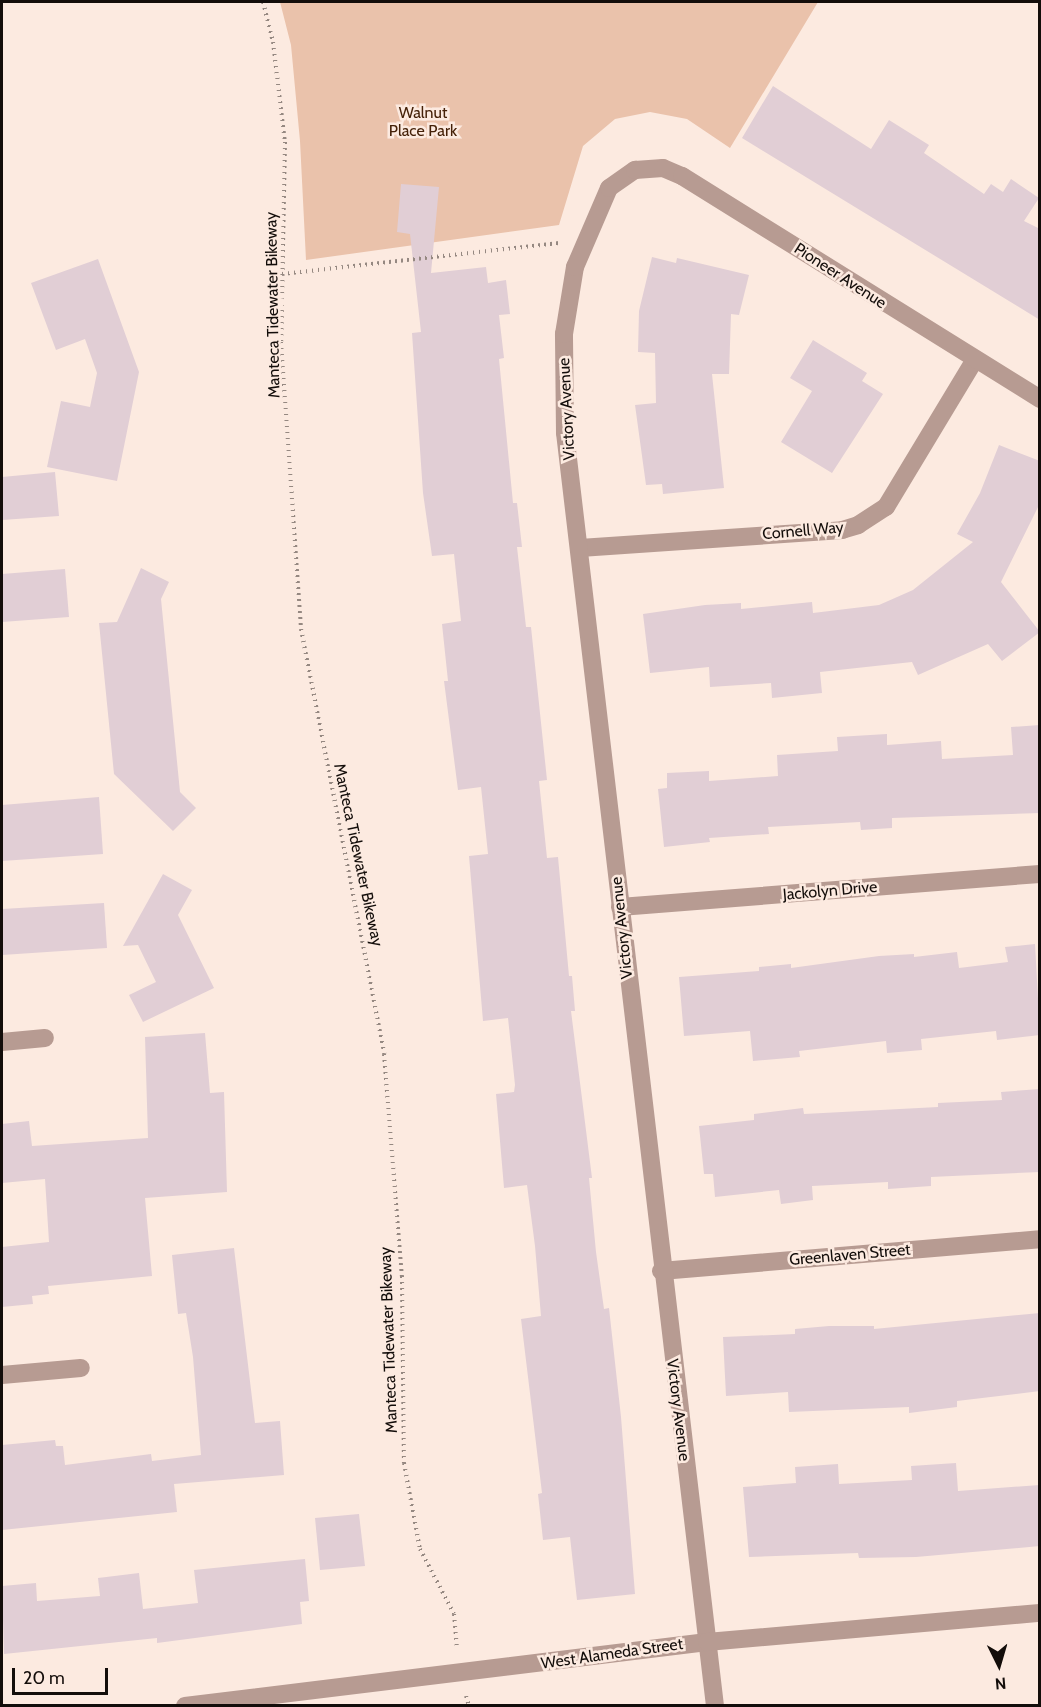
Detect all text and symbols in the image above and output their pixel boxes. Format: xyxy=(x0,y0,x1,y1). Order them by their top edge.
park label: Walnut Place Park xyxy=(389,103,457,141)
street label: Manteca Tidewater Bikeway xyxy=(262,212,284,398)
street label: Pioneer Avenue xyxy=(790,239,890,313)
street label: Victory Avenue xyxy=(555,357,579,461)
street label: Cornell Way xyxy=(761,518,845,544)
street label: Manteca Tidewater Bikeway xyxy=(329,762,387,948)
street label: Victory Avenue xyxy=(607,876,637,980)
street label: Jackolyn Drive xyxy=(782,877,878,905)
street label: Greenlaven Street xyxy=(789,1240,911,1270)
street label: Manteca Tidewater Bikeway xyxy=(376,1247,402,1433)
street label: Victory Avenue xyxy=(662,1358,694,1462)
street label: West Alameda Street xyxy=(540,1635,684,1673)
north arrow xyxy=(969,1635,1029,1695)
scale bar xyxy=(15,1656,111,1694)
text: 20 m xyxy=(23,1667,65,1689)
text: N xyxy=(994,1673,1007,1693)

